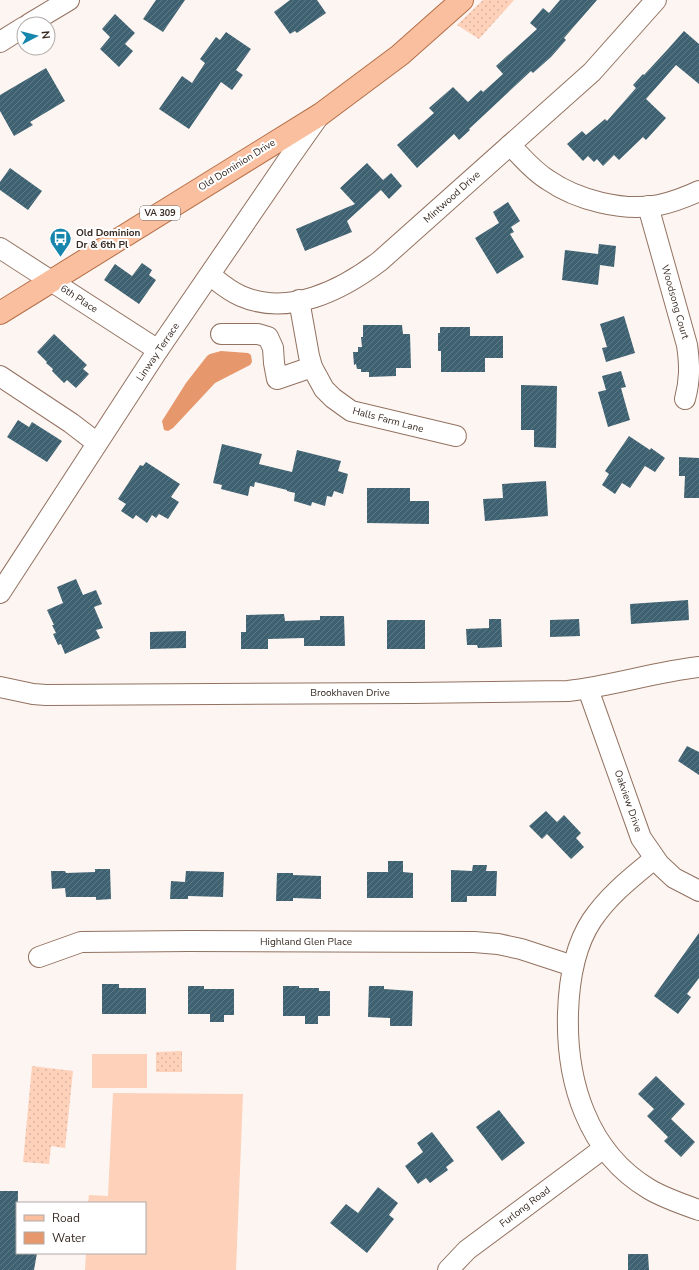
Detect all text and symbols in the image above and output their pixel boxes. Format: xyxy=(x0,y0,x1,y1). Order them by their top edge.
north arrow xyxy=(16,16,56,56)
text: N xyxy=(37,30,53,40)
street label: Old Dominion Drive xyxy=(196,136,278,194)
street label: Mintwood Drive xyxy=(421,168,483,226)
road number: VA 309 xyxy=(140,206,180,220)
bus stop icon: Old Dominion Dr & 6th Pl xyxy=(48,226,74,259)
place label: Old Dominion Dr & 6th Pl xyxy=(76,226,141,252)
street label: Woodsong Court xyxy=(658,263,692,341)
street label: 6th Place xyxy=(57,282,101,316)
street label: Linway Terrace xyxy=(133,320,183,384)
street label: Halls Farm Lane xyxy=(351,404,425,436)
street label: Brookhaven Drive xyxy=(310,686,390,700)
street label: Oakview Drive xyxy=(611,768,645,834)
street label: Highland Glen Place xyxy=(260,935,352,949)
street label: Furlong Road xyxy=(497,1183,553,1231)
legend xyxy=(16,1202,146,1254)
text: Road xyxy=(52,1210,80,1226)
text: Water xyxy=(52,1230,86,1246)

